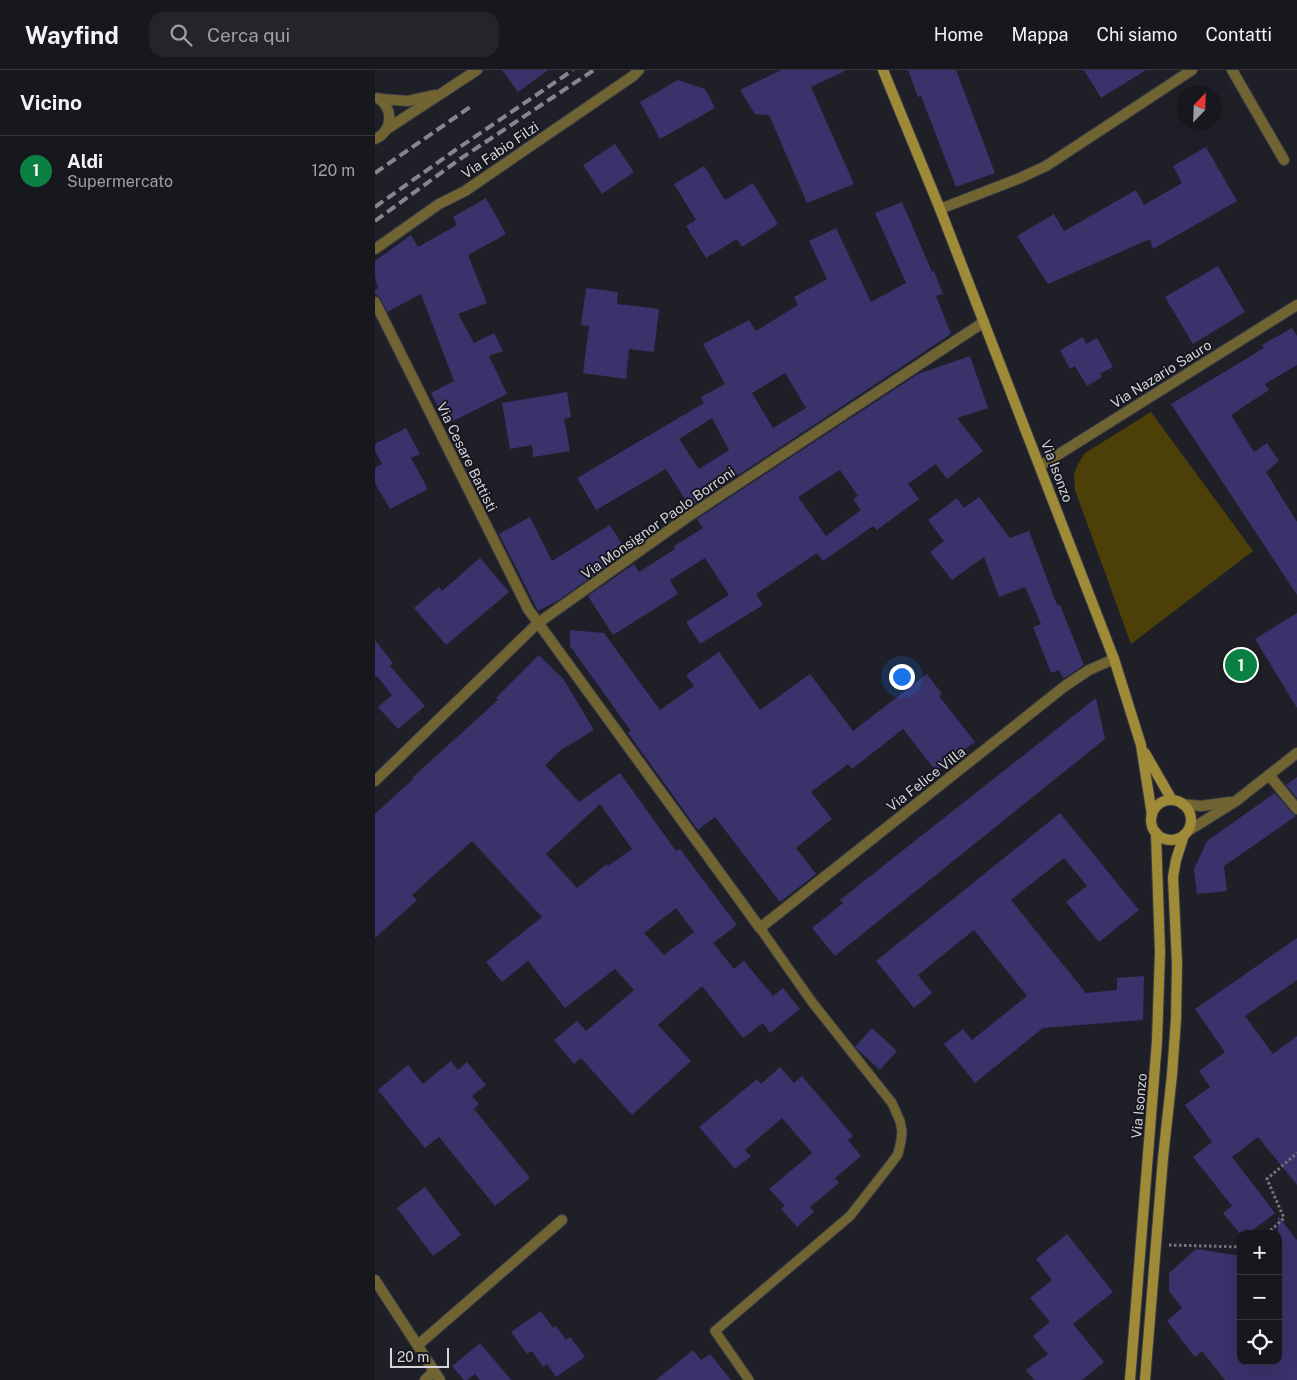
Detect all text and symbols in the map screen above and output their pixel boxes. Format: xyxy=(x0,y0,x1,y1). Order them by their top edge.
search box xyxy=(149,12,499,57)
text: Wayfind xyxy=(25,21,119,49)
icon: search xyxy=(167,21,195,49)
text: Cerca qui xyxy=(207,24,290,46)
text: Home xyxy=(934,24,983,45)
text: Mappa xyxy=(1011,24,1069,45)
text: Chi siamo xyxy=(1097,24,1177,45)
text: Contatti xyxy=(1205,24,1272,45)
north arrow xyxy=(1177,85,1222,130)
text: Vicino xyxy=(20,90,82,115)
street label: Via Fabio Filzi xyxy=(458,118,542,182)
text: Aldi xyxy=(67,150,103,172)
text: 1 xyxy=(33,161,39,180)
text: 120 m xyxy=(311,161,355,180)
text: Supermercato xyxy=(67,172,173,191)
street label: Via Nazario Sauro xyxy=(1108,337,1214,411)
street label: Via Cesare Battisti xyxy=(434,400,500,514)
street label: Via Isonzo xyxy=(1038,437,1076,505)
street label: Via Monsignor Paolo Borroni xyxy=(578,464,738,582)
pin: 1 xyxy=(1225,646,1257,684)
your location xyxy=(889,664,915,690)
street label: Via Felice Villa xyxy=(884,743,968,815)
street label: Via Isonzo xyxy=(1128,1073,1150,1139)
map controls xyxy=(1237,1230,1282,1365)
button: + xyxy=(1237,1230,1282,1275)
button: − xyxy=(1237,1275,1282,1320)
button: locate xyxy=(1237,1320,1282,1365)
scale bar xyxy=(390,1345,449,1368)
text: 20 m xyxy=(397,1349,429,1365)

